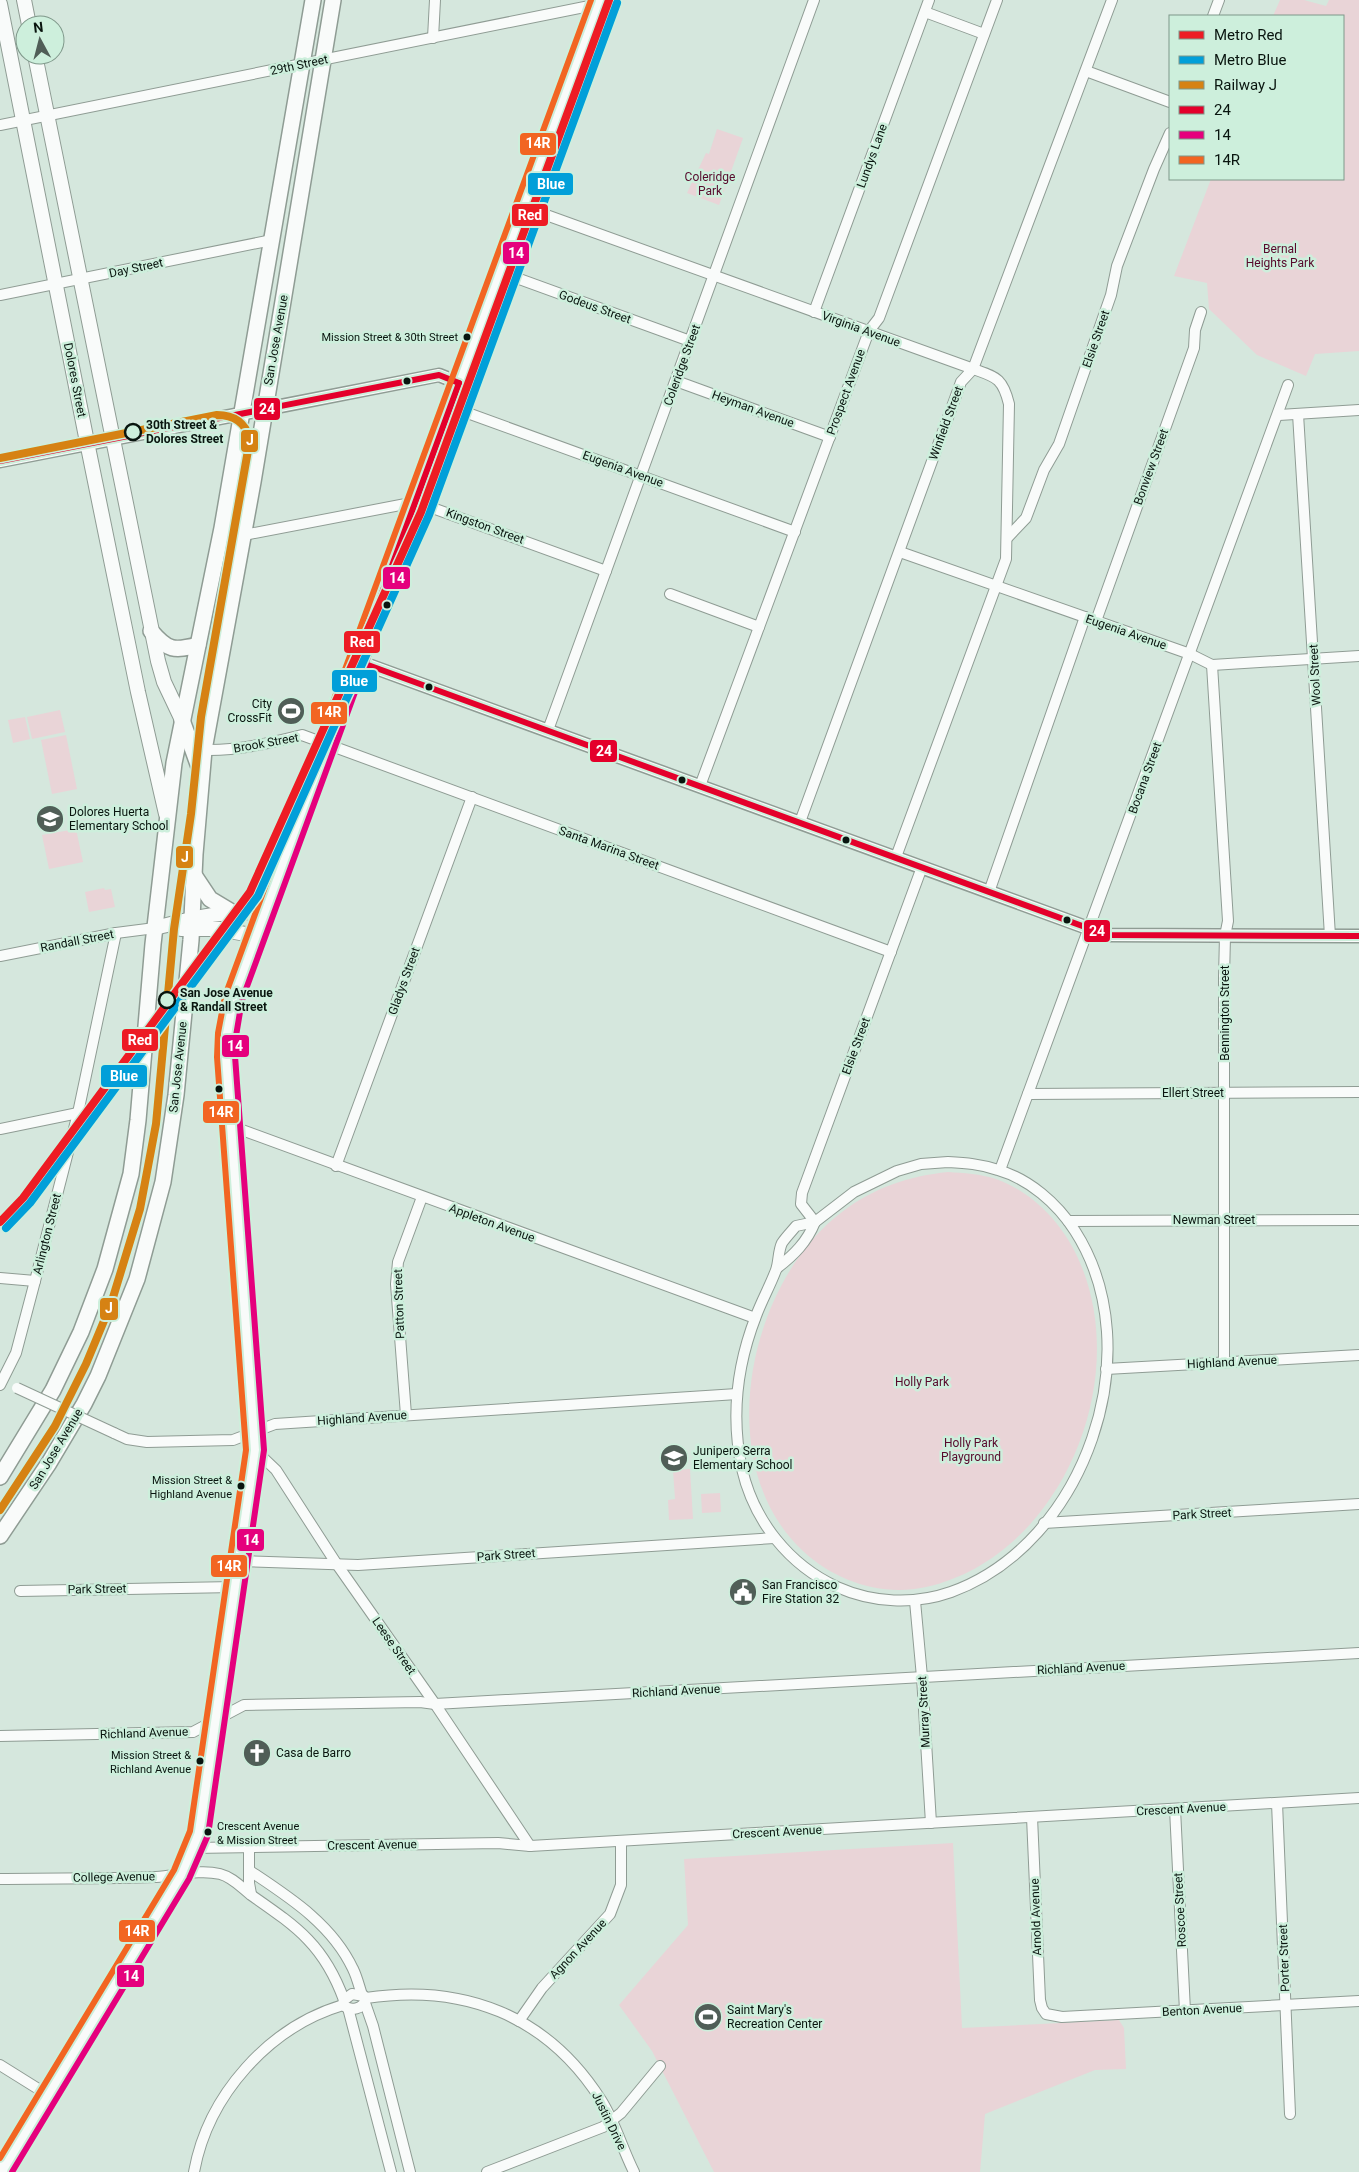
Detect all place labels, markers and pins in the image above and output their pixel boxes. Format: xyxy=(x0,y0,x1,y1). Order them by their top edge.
place label: Mission Street & 30th Street xyxy=(322,331,458,344)
marker: Mission Street & 30th Street xyxy=(462,332,472,342)
unlabelled marker xyxy=(402,376,412,386)
place label: 30th Street & Dolores Street xyxy=(146,418,223,446)
marker: 30th Street & Dolores Street xyxy=(124,423,142,441)
unlabelled marker xyxy=(382,600,392,610)
unlabelled marker xyxy=(424,682,434,692)
sports icon: City CrossFit xyxy=(276,696,306,726)
place label: City CrossFit xyxy=(228,697,272,725)
unlabelled marker xyxy=(677,775,687,785)
school or university icon: Dolores Huerta Elementary School xyxy=(35,804,65,834)
place label: Dolores Huerta Elementary School xyxy=(69,805,169,833)
unlabelled marker xyxy=(841,835,851,845)
unlabelled marker xyxy=(1062,915,1072,925)
place label: San Jose Avenue & Randall Street xyxy=(180,986,273,1014)
marker: San Jose Avenue & Randall Street xyxy=(158,991,176,1009)
unlabelled marker xyxy=(214,1084,224,1094)
school or university icon: Junipero Serra Elementary School xyxy=(659,1443,689,1473)
place label: Junipero Serra Elementary School xyxy=(693,1444,793,1472)
place label: Mission Street & Highland Avenue xyxy=(150,1474,232,1501)
marker: Mission Street & Highland Avenue xyxy=(236,1481,246,1491)
public building icon: San Francisco Fire Station 32 xyxy=(728,1577,758,1607)
place label: San Francisco Fire Station 32 xyxy=(762,1578,839,1606)
church icon: Casa de Barro xyxy=(242,1738,272,1768)
place label: Casa de Barro xyxy=(276,1746,351,1760)
place label: Mission Street & Richland Avenue xyxy=(110,1749,191,1776)
marker: Mission Street & Richland Avenue xyxy=(195,1756,205,1766)
place label: Crescent Avenue & Mission Street xyxy=(217,1820,299,1847)
marker: Crescent Avenue & Mission Street xyxy=(203,1827,213,1837)
sports icon: Saint Mary's Recreation Center xyxy=(693,2002,723,2032)
place label: Saint Mary's Recreation Center xyxy=(727,2003,822,2031)

